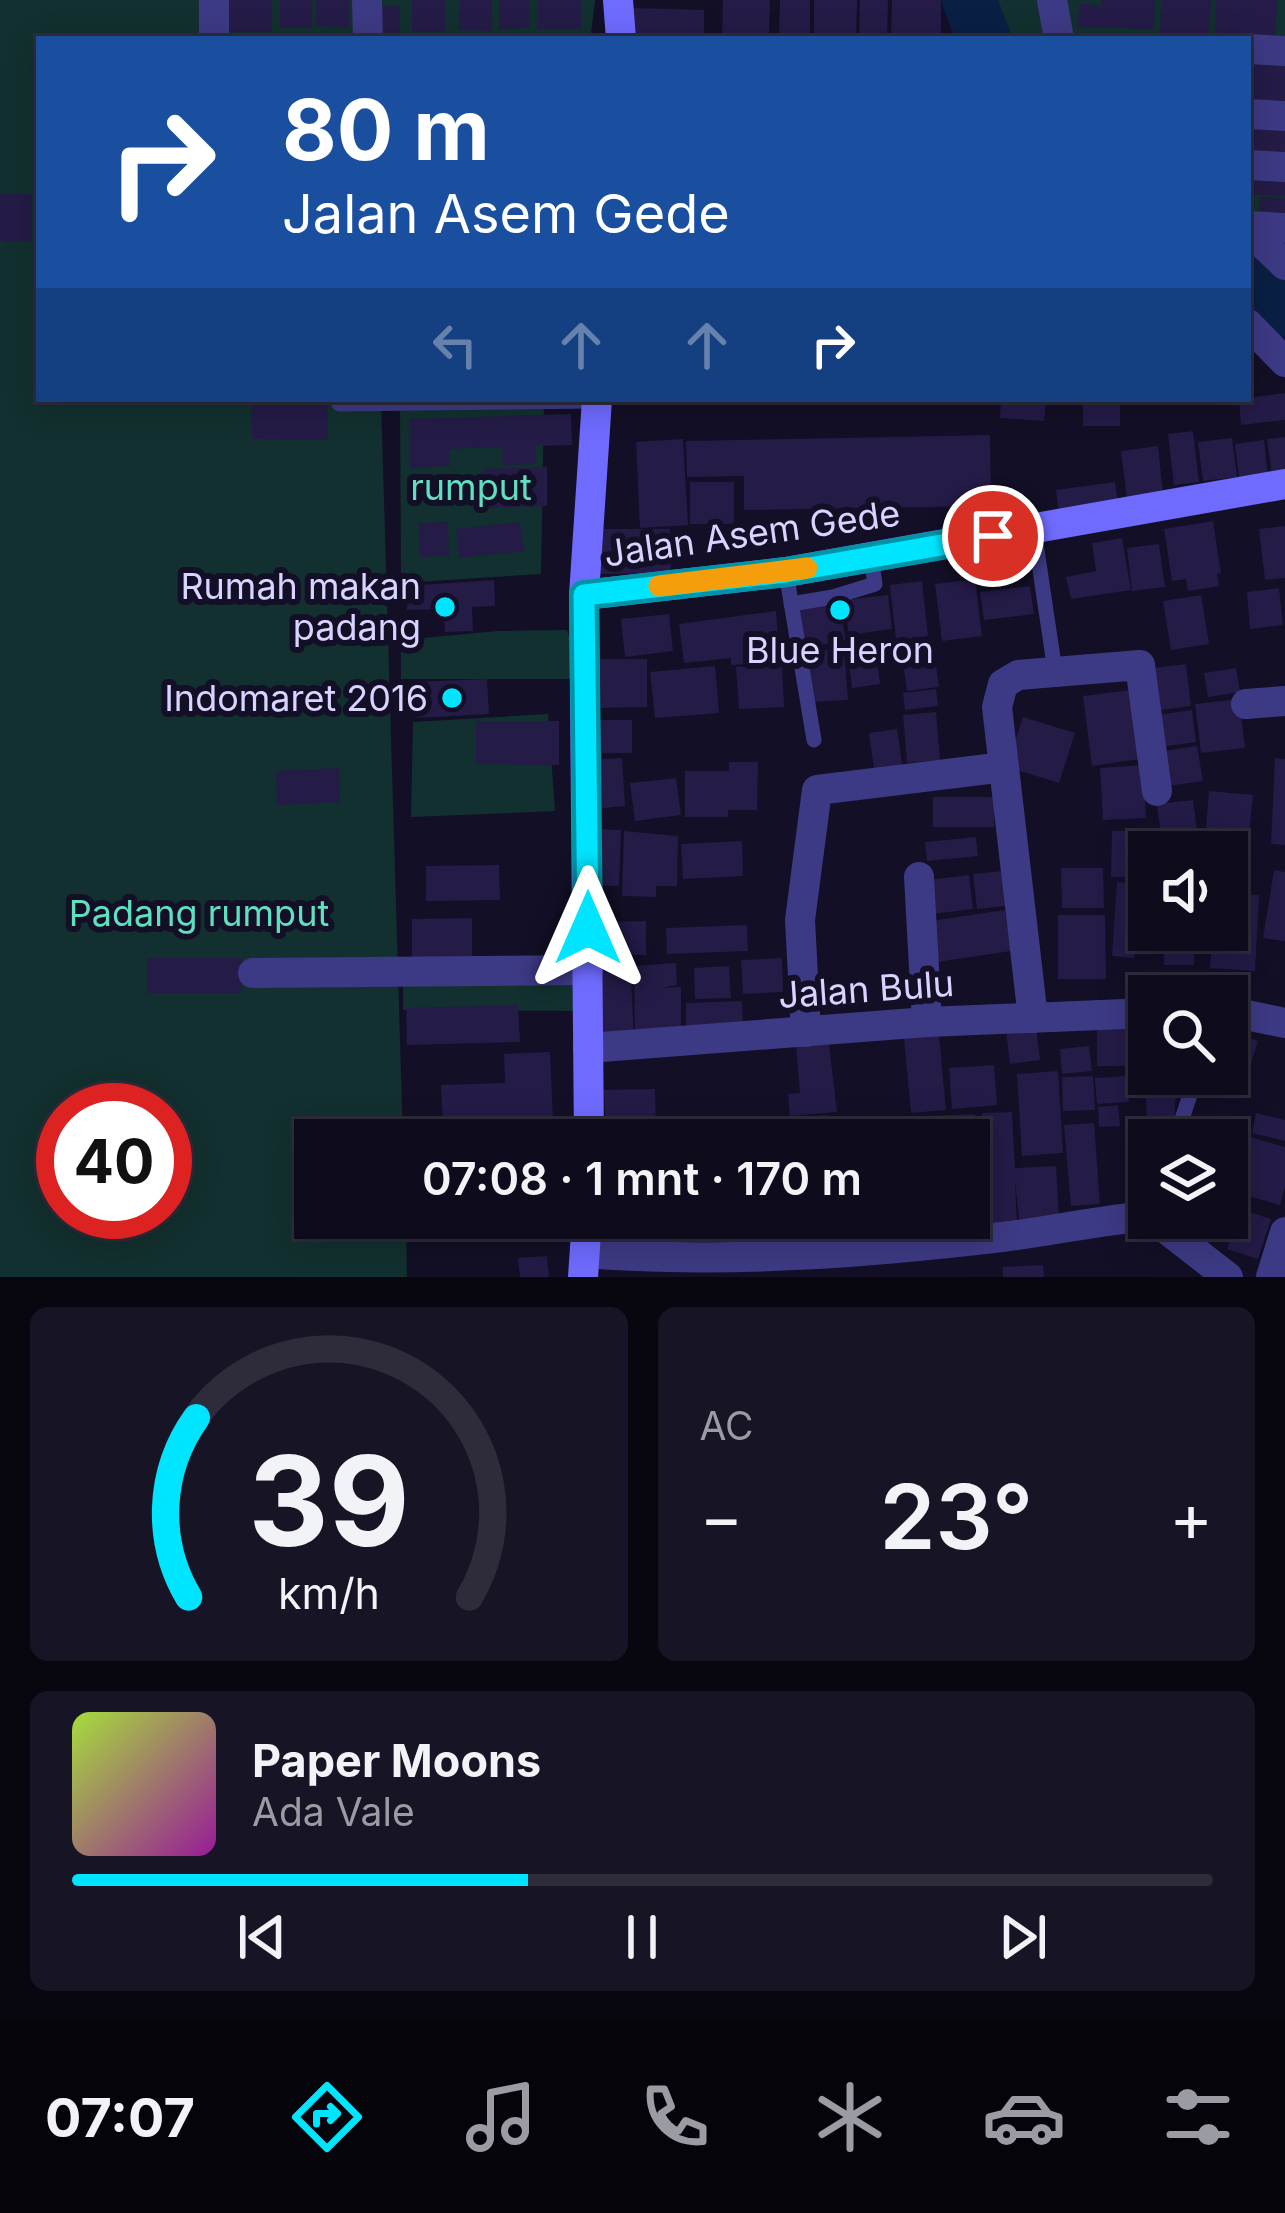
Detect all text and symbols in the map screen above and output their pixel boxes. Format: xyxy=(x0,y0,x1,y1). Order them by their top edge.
text: 80 m xyxy=(282,79,490,180)
icon: right xyxy=(84,84,240,240)
text: Jalan Asem Gede xyxy=(282,181,730,246)
icon: left xyxy=(422,312,488,378)
icon: ahead xyxy=(548,312,614,378)
icon: ahead xyxy=(674,312,740,378)
icon: right xyxy=(800,312,866,378)
park label: rumput xyxy=(410,465,532,509)
pin xyxy=(942,485,1044,587)
street label: Jalan Asem Gede xyxy=(601,490,903,576)
icon: arrive xyxy=(960,503,1026,569)
place label: Rumah makan padang xyxy=(180,564,421,649)
marker: Rumah makan padang xyxy=(432,594,458,620)
marker: Blue Heron xyxy=(827,597,853,623)
place label: Blue Heron xyxy=(746,628,934,672)
place label: Indomaret 2016 xyxy=(164,676,428,720)
marker: Indomaret 2016 xyxy=(439,685,465,711)
map controls xyxy=(1128,831,1248,1239)
button: sound xyxy=(1128,831,1248,951)
position arrow xyxy=(525,865,651,991)
park label: Padang rumput xyxy=(69,891,329,935)
street label: Jalan Bulu xyxy=(777,961,955,1017)
button: search xyxy=(1128,975,1248,1095)
speed limit sign: 40 xyxy=(36,1083,192,1239)
button: layers xyxy=(1128,1119,1248,1239)
text: 07:08 · 1 mnt · 170 m xyxy=(422,1151,862,1206)
text: AC xyxy=(700,1402,754,1449)
text: 39 xyxy=(248,1425,410,1576)
text: 23° xyxy=(879,1462,1033,1571)
text: − xyxy=(700,1477,743,1557)
text: + xyxy=(1169,1477,1213,1557)
text: km/h xyxy=(278,1567,380,1619)
text: Paper Moons xyxy=(252,1733,541,1788)
text: Ada Vale xyxy=(252,1788,415,1835)
icon: previous xyxy=(229,1904,295,1970)
icon: pause xyxy=(609,1904,675,1970)
icon: next xyxy=(990,1904,1056,1970)
icon: directions xyxy=(285,2075,369,2159)
icon: music xyxy=(459,2075,543,2159)
icon: phone xyxy=(633,2075,717,2159)
icon: climate xyxy=(808,2075,892,2159)
icon: car xyxy=(982,2075,1066,2159)
icon: filters xyxy=(1156,2075,1240,2159)
text: 07:07 xyxy=(45,2085,195,2150)

